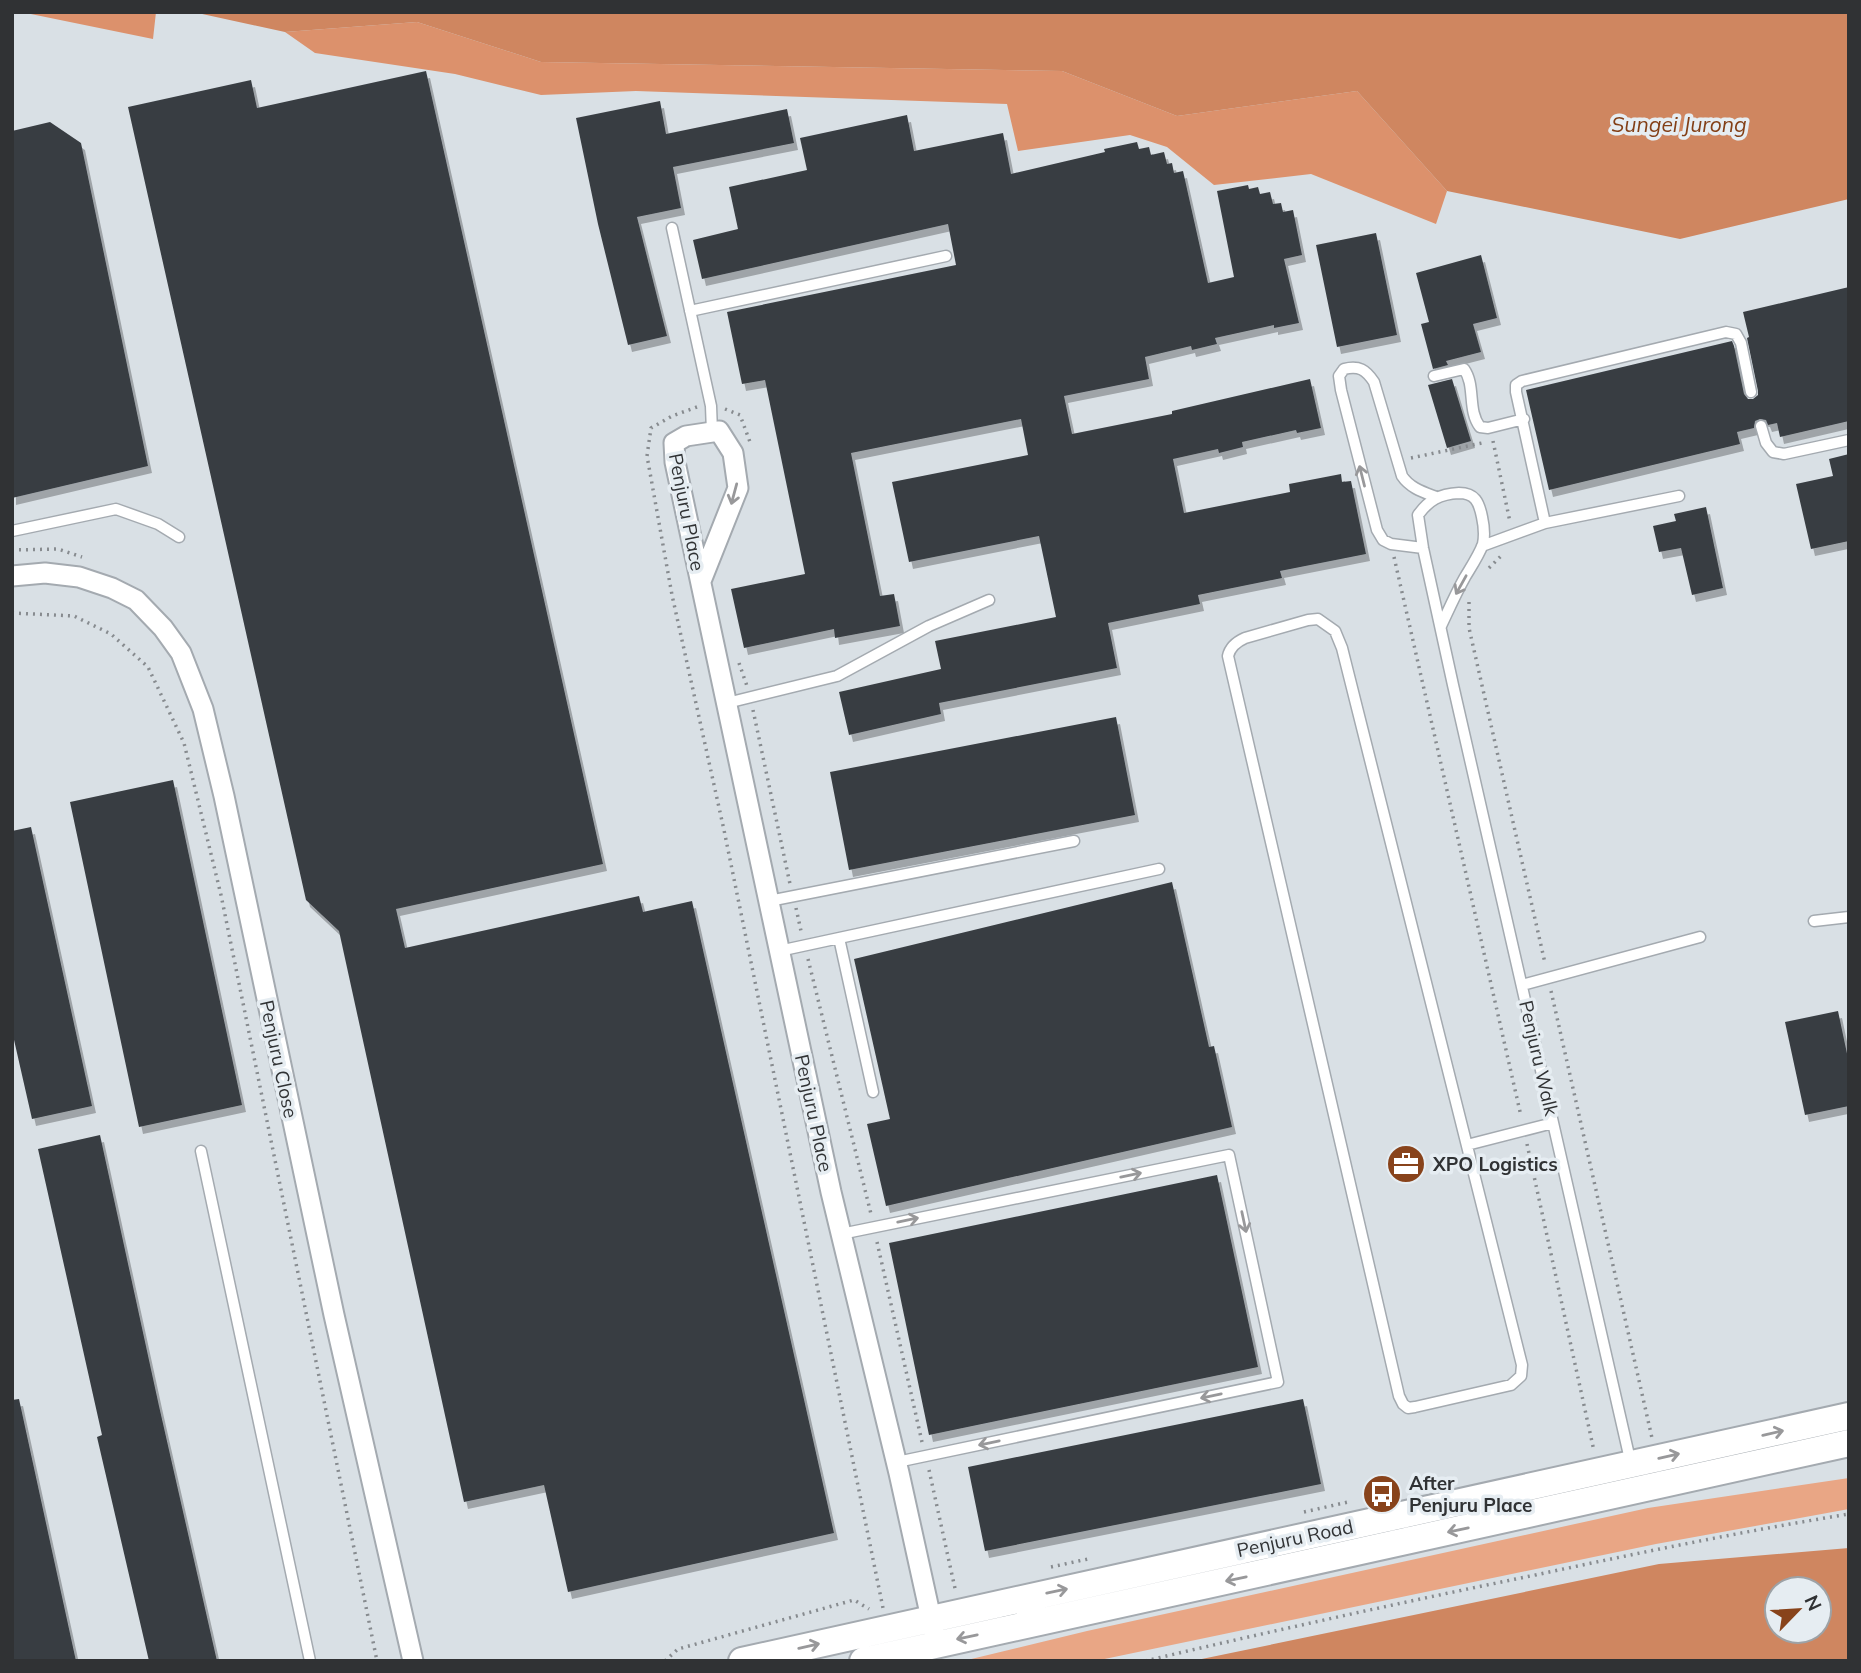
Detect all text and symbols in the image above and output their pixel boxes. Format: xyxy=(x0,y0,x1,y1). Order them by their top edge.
water label: Sungei Jurong xyxy=(1611,111,1747,137)
street label: Penjuru Place xyxy=(664,451,710,573)
one-way arrow xyxy=(1355,465,1368,488)
one-way arrow xyxy=(727,482,740,504)
one-way arrow xyxy=(1453,575,1467,595)
street label: Penjuru Close xyxy=(255,998,303,1120)
street label: Penjuru Walk xyxy=(1514,998,1564,1118)
street label: Penjuru Place xyxy=(790,1052,838,1174)
office icon: XPO Logistics xyxy=(1385,1143,1427,1185)
place label: XPO Logistics xyxy=(1432,1152,1558,1176)
one-way arrow xyxy=(1119,1168,1142,1181)
one-way arrow xyxy=(1237,1210,1251,1233)
one-way arrow xyxy=(896,1213,919,1227)
one-way arrow xyxy=(1200,1389,1223,1403)
one-way arrow xyxy=(1761,1426,1784,1440)
one-way arrow xyxy=(978,1436,1001,1450)
one-way arrow xyxy=(1657,1449,1680,1463)
place label: After Penjuru Place xyxy=(1409,1471,1533,1517)
bus stop icon: After Penjuru Place xyxy=(1361,1473,1403,1515)
street label: Penjuru Road xyxy=(1235,1514,1355,1562)
one-way arrow xyxy=(1447,1524,1470,1537)
one-way arrow xyxy=(1225,1572,1248,1586)
north arrow xyxy=(1763,1575,1833,1645)
one-way arrow xyxy=(1045,1583,1068,1597)
text: N xyxy=(1799,1591,1827,1614)
one-way arrow xyxy=(956,1631,979,1645)
one-way arrow xyxy=(797,1638,820,1652)

